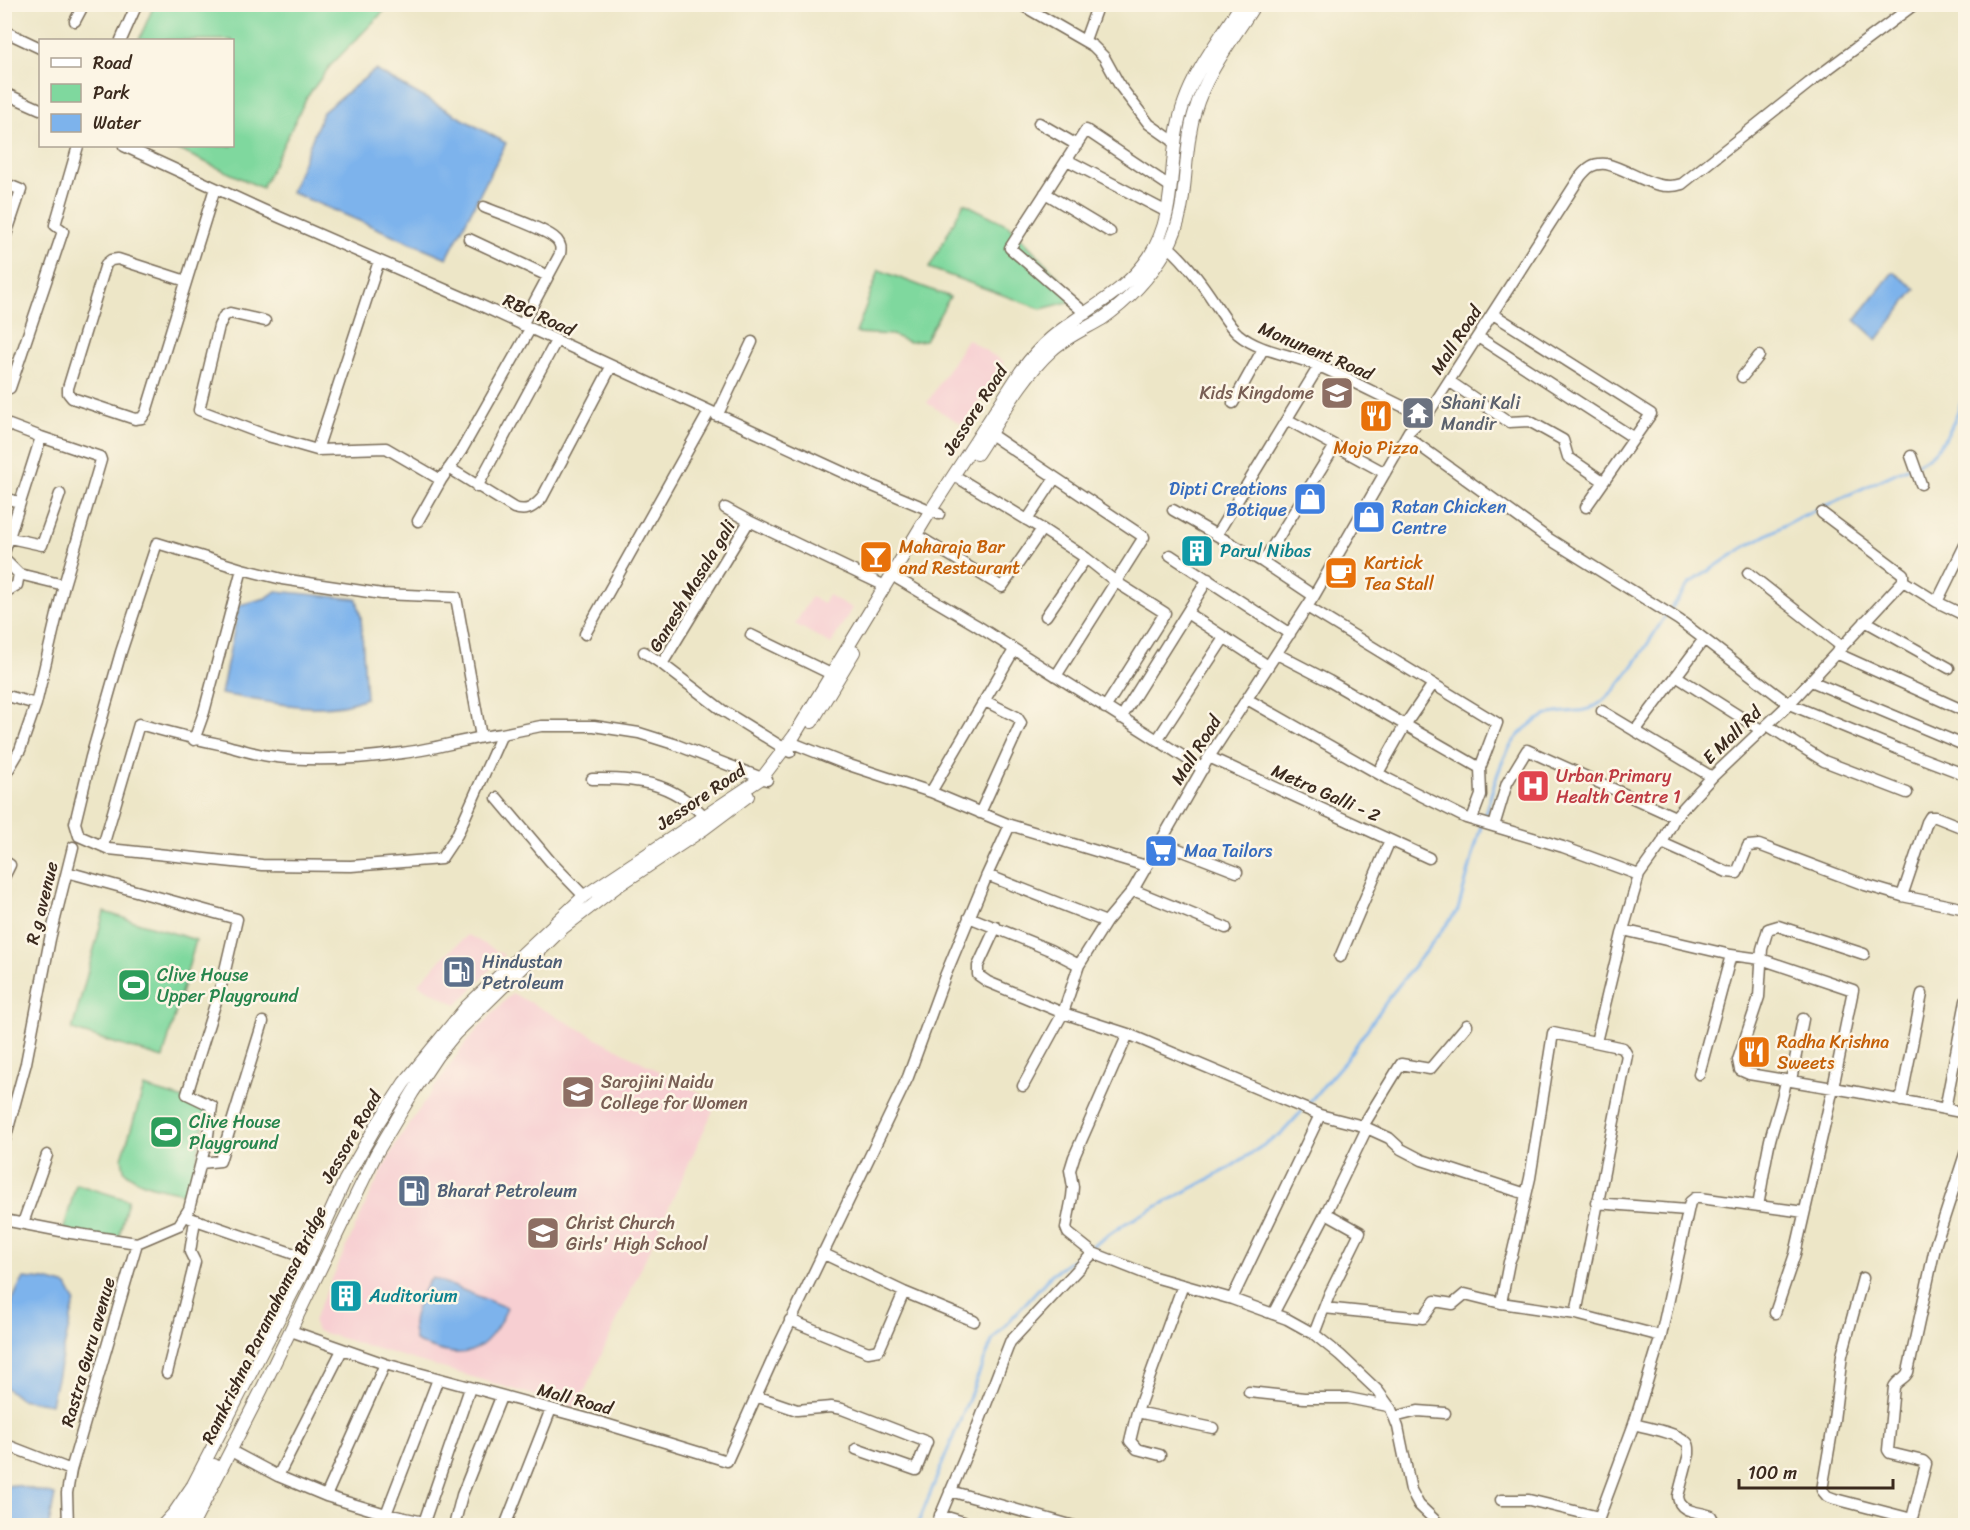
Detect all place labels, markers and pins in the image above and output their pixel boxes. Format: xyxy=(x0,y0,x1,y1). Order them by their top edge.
school or university icon: Kids Kingdome xyxy=(1319,375,1355,411)
place label: Kids Kingdome xyxy=(1199,377,1314,409)
place label: Shani Kali Mandir xyxy=(1441,387,1521,440)
temple icon: Shani Kali Mandir xyxy=(1400,395,1436,431)
restaurant icon: Mojo Pizza xyxy=(1358,398,1394,434)
place label: Mojo Pizza xyxy=(1333,432,1419,464)
place label: Dipti Creations Botique xyxy=(1169,473,1288,526)
shop icon: Dipti Creations Botique xyxy=(1292,481,1328,517)
place label: Ratan Chicken Centre xyxy=(1392,491,1507,544)
shop icon: Ratan Chicken Centre xyxy=(1351,499,1387,535)
place label: Maharaja Bar and Restaurant xyxy=(899,531,1020,584)
building icon: Parul Nibas xyxy=(1179,533,1215,569)
place label: Parul Nibas xyxy=(1220,535,1312,567)
bar icon: Maharaja Bar and Restaurant xyxy=(858,539,894,575)
place label: Kartick Tea Stall xyxy=(1364,547,1435,600)
cafe icon: Kartick Tea Stall xyxy=(1323,555,1359,591)
place label: Urban Primary Health Centre 1 xyxy=(1556,760,1681,813)
hospital icon: Urban Primary Health Centre 1 xyxy=(1515,768,1551,804)
supermarket icon: Maa Tailors xyxy=(1143,833,1179,869)
place label: Maa Tailors xyxy=(1184,835,1273,867)
place label: Hindustan Petroleum xyxy=(482,946,564,999)
fuel station icon: Hindustan Petroleum xyxy=(441,954,477,990)
place label: Clive House Upper Playground xyxy=(157,959,299,1012)
sports icon: Clive House Upper Playground xyxy=(116,967,152,1003)
place label: Radha Krishna Sweets xyxy=(1777,1026,1889,1079)
restaurant icon: Radha Krishna Sweets xyxy=(1736,1034,1772,1070)
place label: Sarojini Naidu College for Women xyxy=(601,1066,748,1119)
school or university icon: Sarojini Naidu College for Women xyxy=(560,1074,596,1110)
place label: Clive House Playground xyxy=(189,1106,281,1159)
sports icon: Clive House Playground xyxy=(148,1114,184,1150)
fuel station icon: Bharat Petroleum xyxy=(396,1173,432,1209)
place label: Bharat Petroleum xyxy=(437,1175,577,1207)
place label: Christ Church Girls' High School xyxy=(566,1207,708,1260)
school or university icon: Christ Church Girls' High School xyxy=(525,1215,561,1251)
building icon: Auditorium xyxy=(328,1278,364,1314)
place label: Auditorium xyxy=(368,1280,458,1312)

